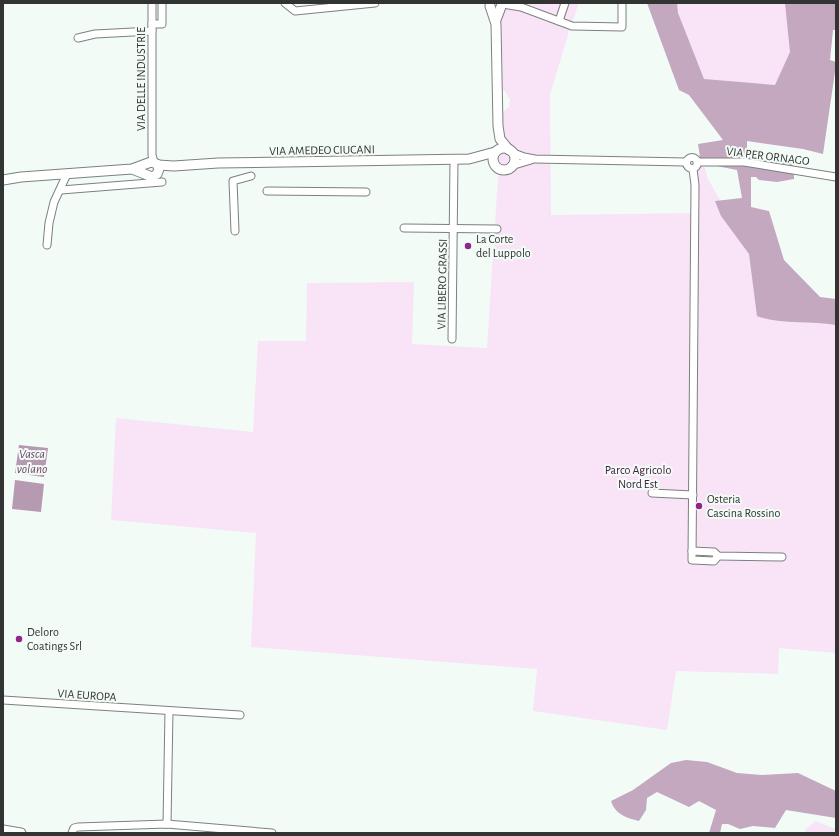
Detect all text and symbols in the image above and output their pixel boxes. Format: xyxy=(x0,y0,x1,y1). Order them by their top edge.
street label: VIA DELLE INDUSTRIE xyxy=(135,27,147,131)
street label: VIA AMEDEO CIUCANI xyxy=(269,143,375,157)
street label: VIA PER ORNAGO xyxy=(726,145,811,167)
place label: La Corte del Luppolo xyxy=(476,233,531,259)
street label: VIA LIBERO GRASSI xyxy=(435,238,449,330)
marker: La Corte del Luppolo xyxy=(463,241,473,251)
water label: Vasca volano xyxy=(17,448,47,476)
park label: Parco Agricolo Nord Est xyxy=(605,464,671,490)
place label: Osteria Cascina Rossino xyxy=(707,493,781,519)
marker: Osteria Cascina Rossino xyxy=(694,501,704,511)
place label: Deloro Coatings Srl xyxy=(27,626,82,652)
marker: Deloro Coatings Srl xyxy=(14,634,24,644)
street label: VIA EUROPA xyxy=(57,687,117,703)

